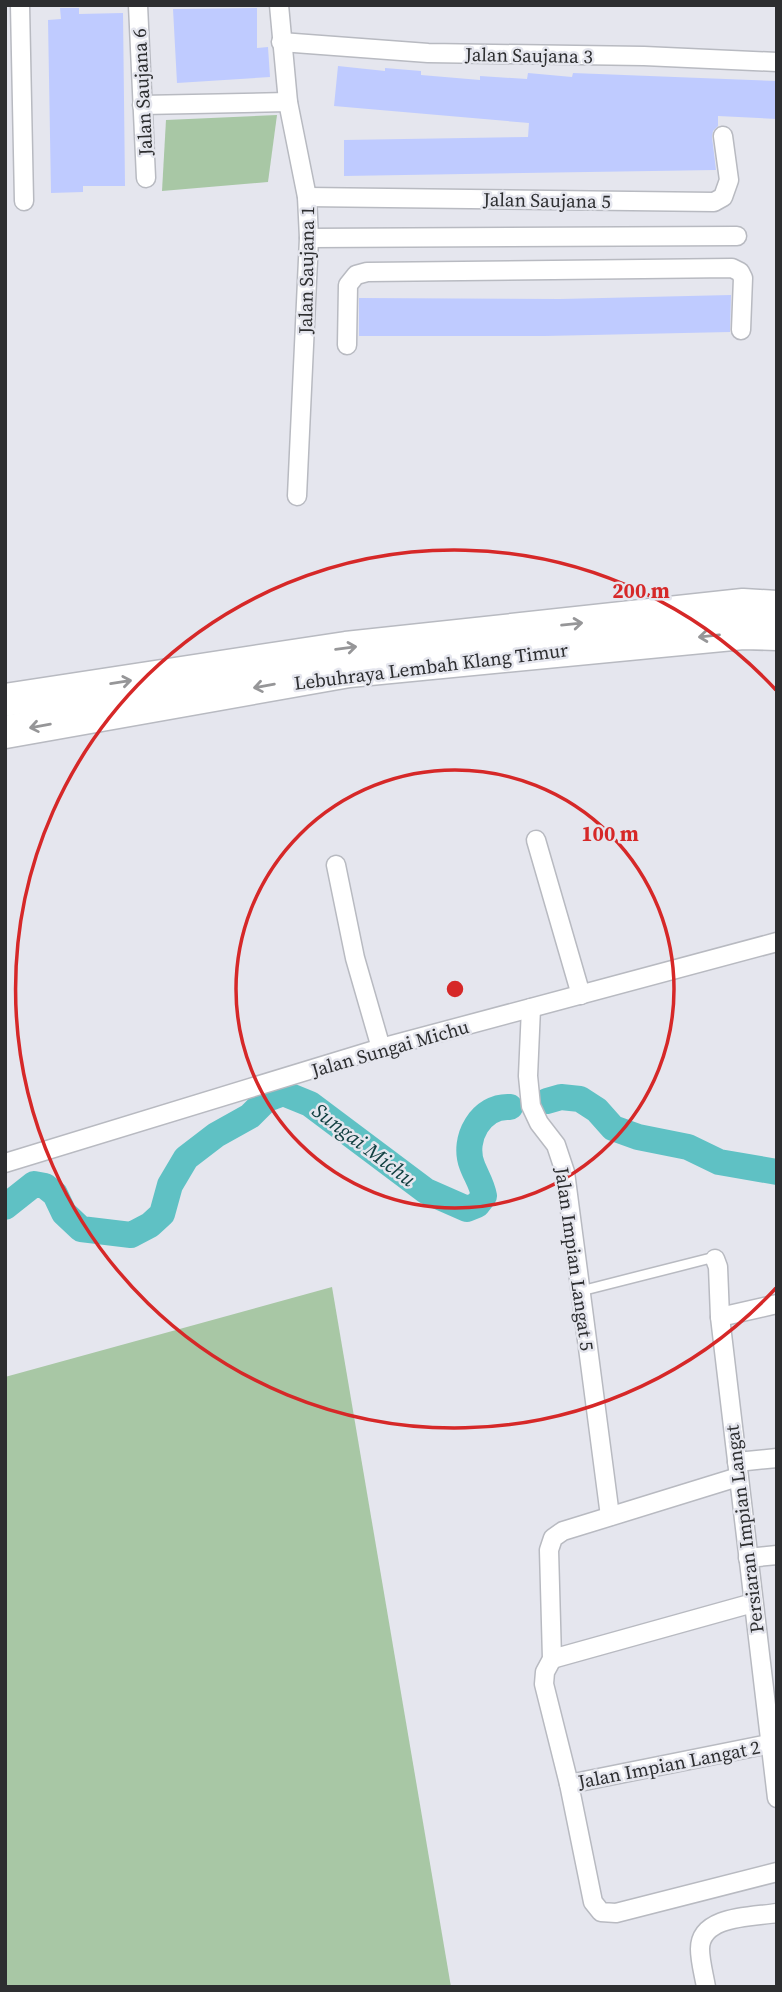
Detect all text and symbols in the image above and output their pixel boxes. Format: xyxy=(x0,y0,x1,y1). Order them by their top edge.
street label: Jalan Saujana 6 xyxy=(126,28,158,157)
street label: Jalan Saujana 3 xyxy=(464,41,593,69)
street label: Jalan Saujana 5 xyxy=(482,186,611,214)
street label: Jalan Saujana 1 xyxy=(292,206,320,335)
text: 200 m xyxy=(612,576,670,605)
one-way arrow xyxy=(560,617,583,630)
one-way arrow xyxy=(698,630,720,643)
street label: Lebuhraya Lembah Klang Timur xyxy=(292,636,570,696)
one-way arrow xyxy=(334,641,357,654)
one-way arrow xyxy=(109,675,132,688)
one-way arrow xyxy=(253,680,276,693)
one-way arrow xyxy=(29,719,52,733)
text: 100 m xyxy=(581,819,639,848)
centre of rings xyxy=(443,977,467,1001)
street label: Jalan Sungai Michu xyxy=(307,1013,472,1083)
water label: Sungai Michu xyxy=(306,1096,422,1193)
street label: Jalan Impian Langat 5 xyxy=(549,1165,601,1352)
street label: Persiaran Impian Langat xyxy=(718,1423,770,1634)
street label: Jalan Impian Langat 2 xyxy=(575,1734,762,1795)

